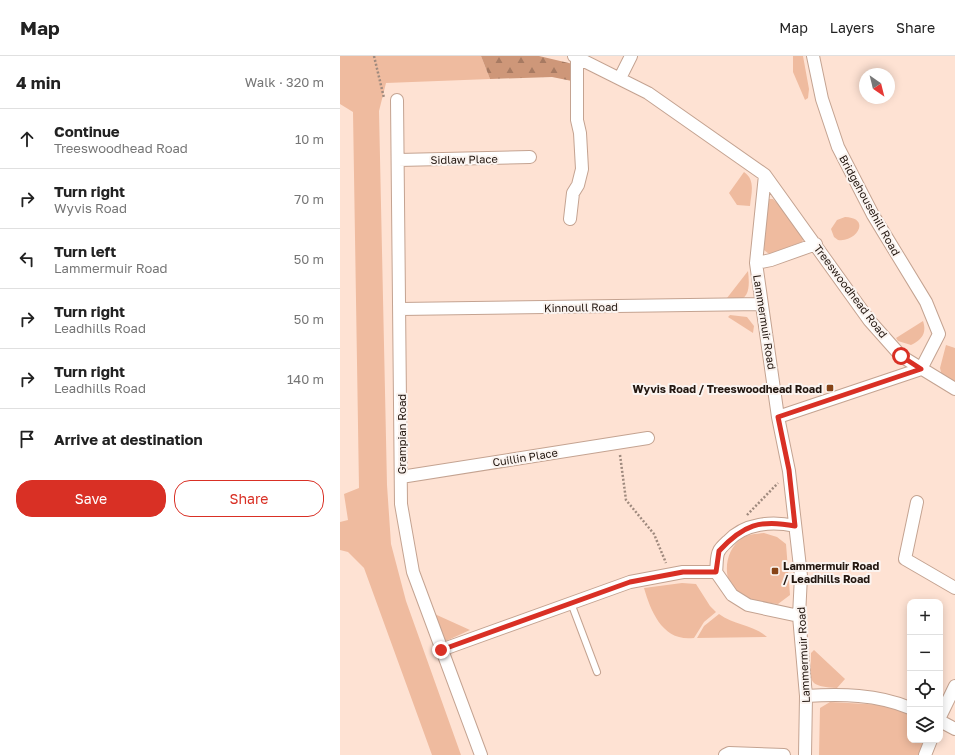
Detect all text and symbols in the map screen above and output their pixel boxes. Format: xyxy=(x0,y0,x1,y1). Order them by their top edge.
text: Map xyxy=(20,16,60,39)
text: Map xyxy=(779,19,808,36)
text: Layers xyxy=(830,19,874,36)
text: Share xyxy=(896,19,935,36)
north arrow xyxy=(859,68,895,104)
text: 4 min xyxy=(16,72,61,93)
text: Walk · 320 m xyxy=(245,74,324,90)
text: Continue xyxy=(54,122,120,140)
icon: ahead xyxy=(16,128,38,150)
text: 10 m xyxy=(295,131,324,147)
text: Treeswoodhead Road xyxy=(54,140,188,156)
street label: Sidlaw Place xyxy=(430,152,498,166)
street label: Bridgehousehill Road xyxy=(837,152,903,258)
text: Turn right xyxy=(54,182,125,200)
icon: right xyxy=(16,188,38,210)
text: 70 m xyxy=(294,191,324,207)
text: Wyvis Road xyxy=(54,200,127,216)
text: Turn left xyxy=(54,242,116,260)
street label: Treeswoodhead Road xyxy=(812,242,890,340)
icon: left xyxy=(16,248,38,270)
text: 50 m xyxy=(294,251,324,267)
text: Lammermuir Road xyxy=(54,260,168,276)
street label: Lammermuir Road xyxy=(751,274,779,370)
street label: Kinnoull Road xyxy=(544,300,618,314)
text: Turn right xyxy=(54,302,125,320)
icon: right xyxy=(16,308,38,330)
text: 50 m xyxy=(294,311,324,327)
text: Leadhills Road xyxy=(54,320,146,336)
route start xyxy=(892,347,910,365)
text: Turn right xyxy=(54,362,125,380)
icon: right xyxy=(16,368,38,390)
text: 140 m xyxy=(287,371,324,387)
text: Leadhills Road xyxy=(54,380,146,396)
place label: Wyvis Road / Treeswoodhead Road xyxy=(632,382,822,395)
marker: Wyvis Road / Treeswoodhead Road xyxy=(825,383,835,393)
street label: Grampian Road xyxy=(395,394,408,474)
icon: arrive xyxy=(16,428,38,450)
text: Arrive at destination xyxy=(54,430,203,448)
street label: Cuillin Place xyxy=(491,445,559,469)
button: Save xyxy=(16,480,166,517)
button: Share xyxy=(174,480,324,517)
place label: Lammermuir Road / Leadhills Road xyxy=(783,559,879,585)
marker: Lammermuir Road / Leadhills Road xyxy=(770,566,780,576)
map controls xyxy=(907,599,943,743)
button: + xyxy=(907,599,943,635)
street label: Lammermuir Road xyxy=(794,607,812,703)
button: − xyxy=(907,635,943,671)
route end xyxy=(432,641,450,659)
button: locate xyxy=(907,671,943,707)
button: layers xyxy=(907,707,943,743)

